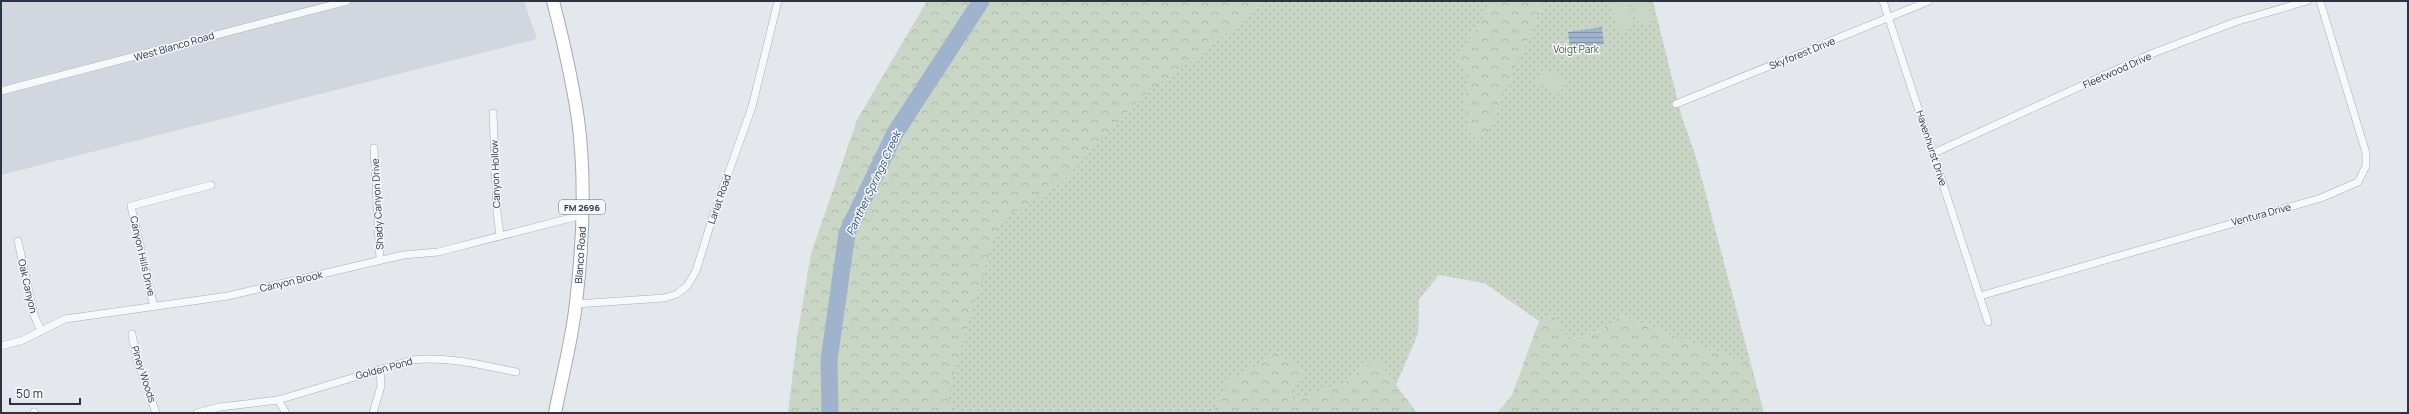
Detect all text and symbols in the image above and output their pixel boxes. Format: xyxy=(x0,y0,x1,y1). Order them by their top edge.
street label: West Blanco Road xyxy=(132,28,216,64)
street label: Skyforest Drive xyxy=(1767,33,1837,73)
park label: Voigt Park xyxy=(1553,42,1600,56)
street label: Fleetwood Drive xyxy=(2080,49,2154,91)
street label: Havenhurst Drive xyxy=(1913,108,1951,188)
water label: Panther Springs Creek xyxy=(842,127,904,238)
street label: Canyon Hollow xyxy=(487,139,503,208)
street label: Shady Canyon Drive xyxy=(368,158,386,250)
street label: Lariat Road xyxy=(704,172,734,226)
street label: Ventura Drive xyxy=(2230,199,2293,229)
road number: FM 2696 xyxy=(559,200,605,214)
street label: Canyon Hills Drive xyxy=(127,215,159,298)
street label: Blanco Road xyxy=(571,226,589,284)
street label: Oak Canyon xyxy=(15,258,41,314)
street label: Canyon Brook xyxy=(258,267,325,295)
street label: Piney Woods xyxy=(128,344,160,404)
street label: Golden Pond xyxy=(354,354,414,382)
scale bar xyxy=(10,380,80,406)
text: 50 m xyxy=(16,385,43,402)

